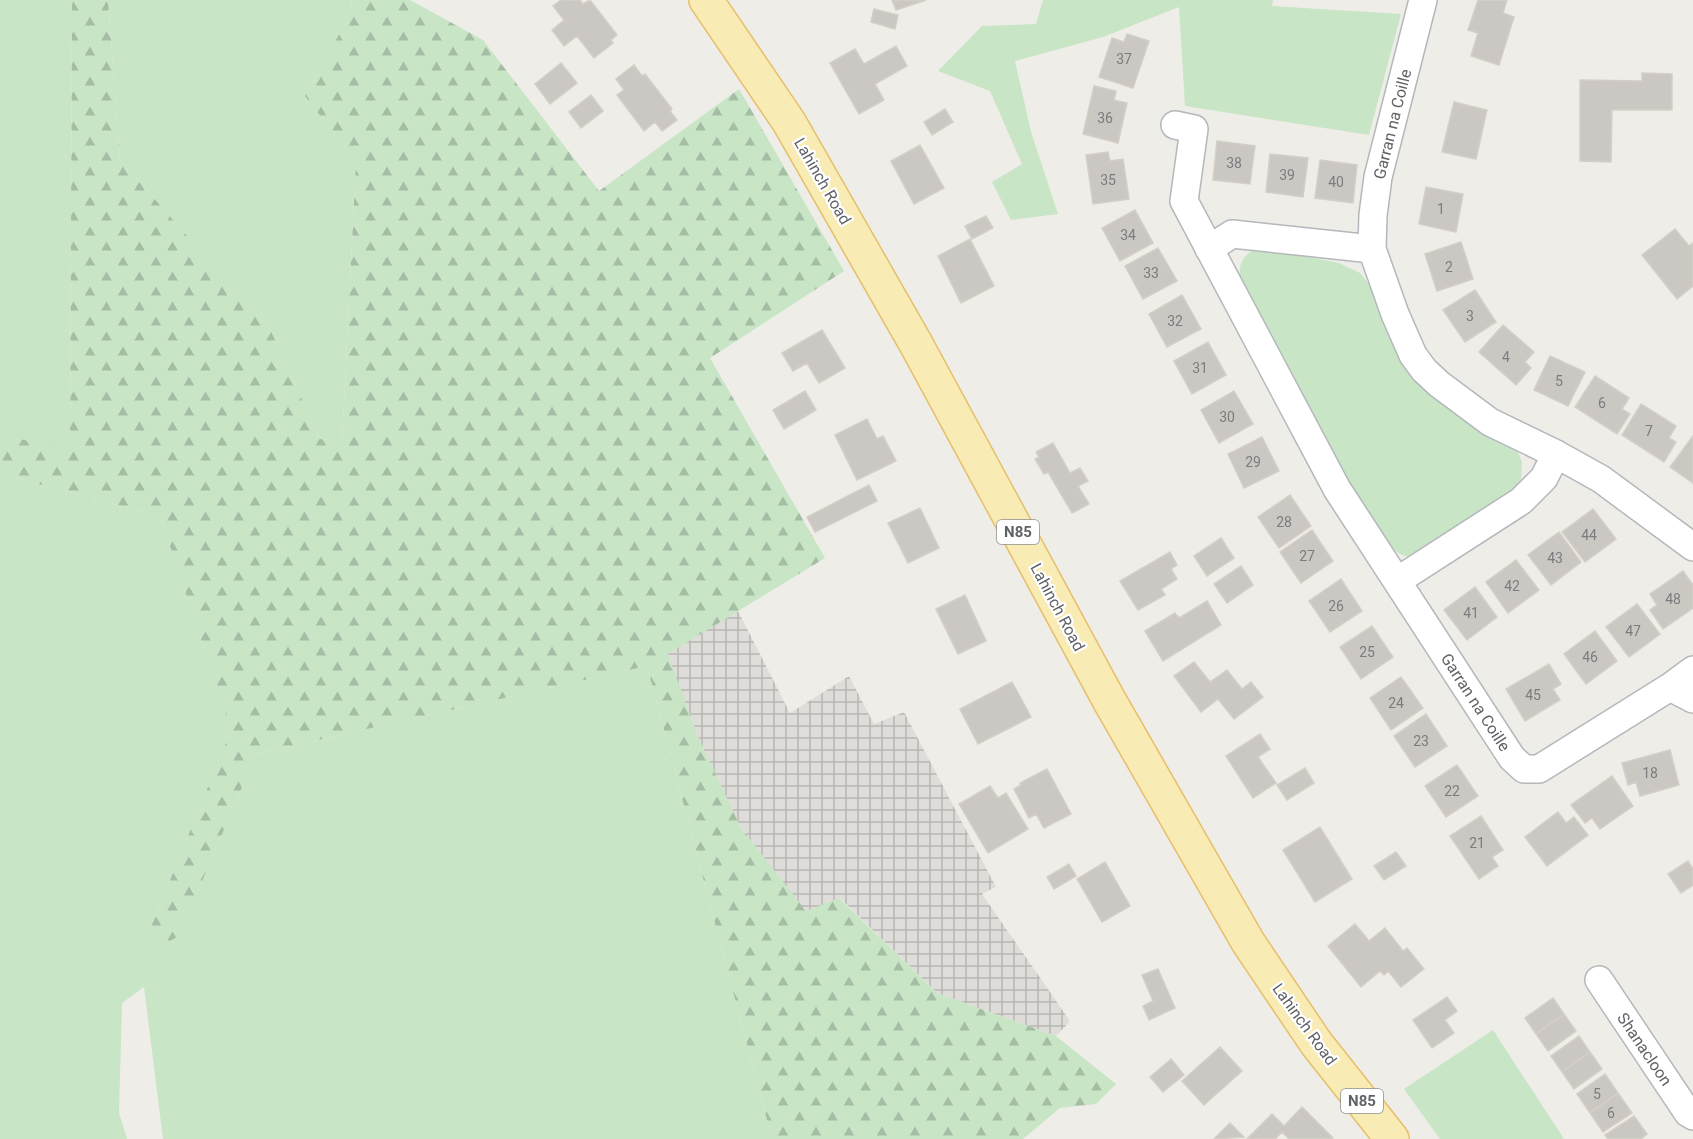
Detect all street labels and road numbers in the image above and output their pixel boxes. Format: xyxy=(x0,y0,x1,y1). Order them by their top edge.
street label: Garran na Coille xyxy=(1370,67,1415,181)
street label: Lahinch Road xyxy=(790,135,855,228)
road number: N85 xyxy=(997,520,1039,544)
street label: Lahinch Road xyxy=(1026,560,1089,654)
street label: Garran na Coille xyxy=(1437,650,1514,755)
street label: Lahinch Road xyxy=(1268,980,1341,1069)
street label: Shanacloon xyxy=(1613,1009,1676,1089)
road number: N85 xyxy=(1341,1089,1383,1113)

